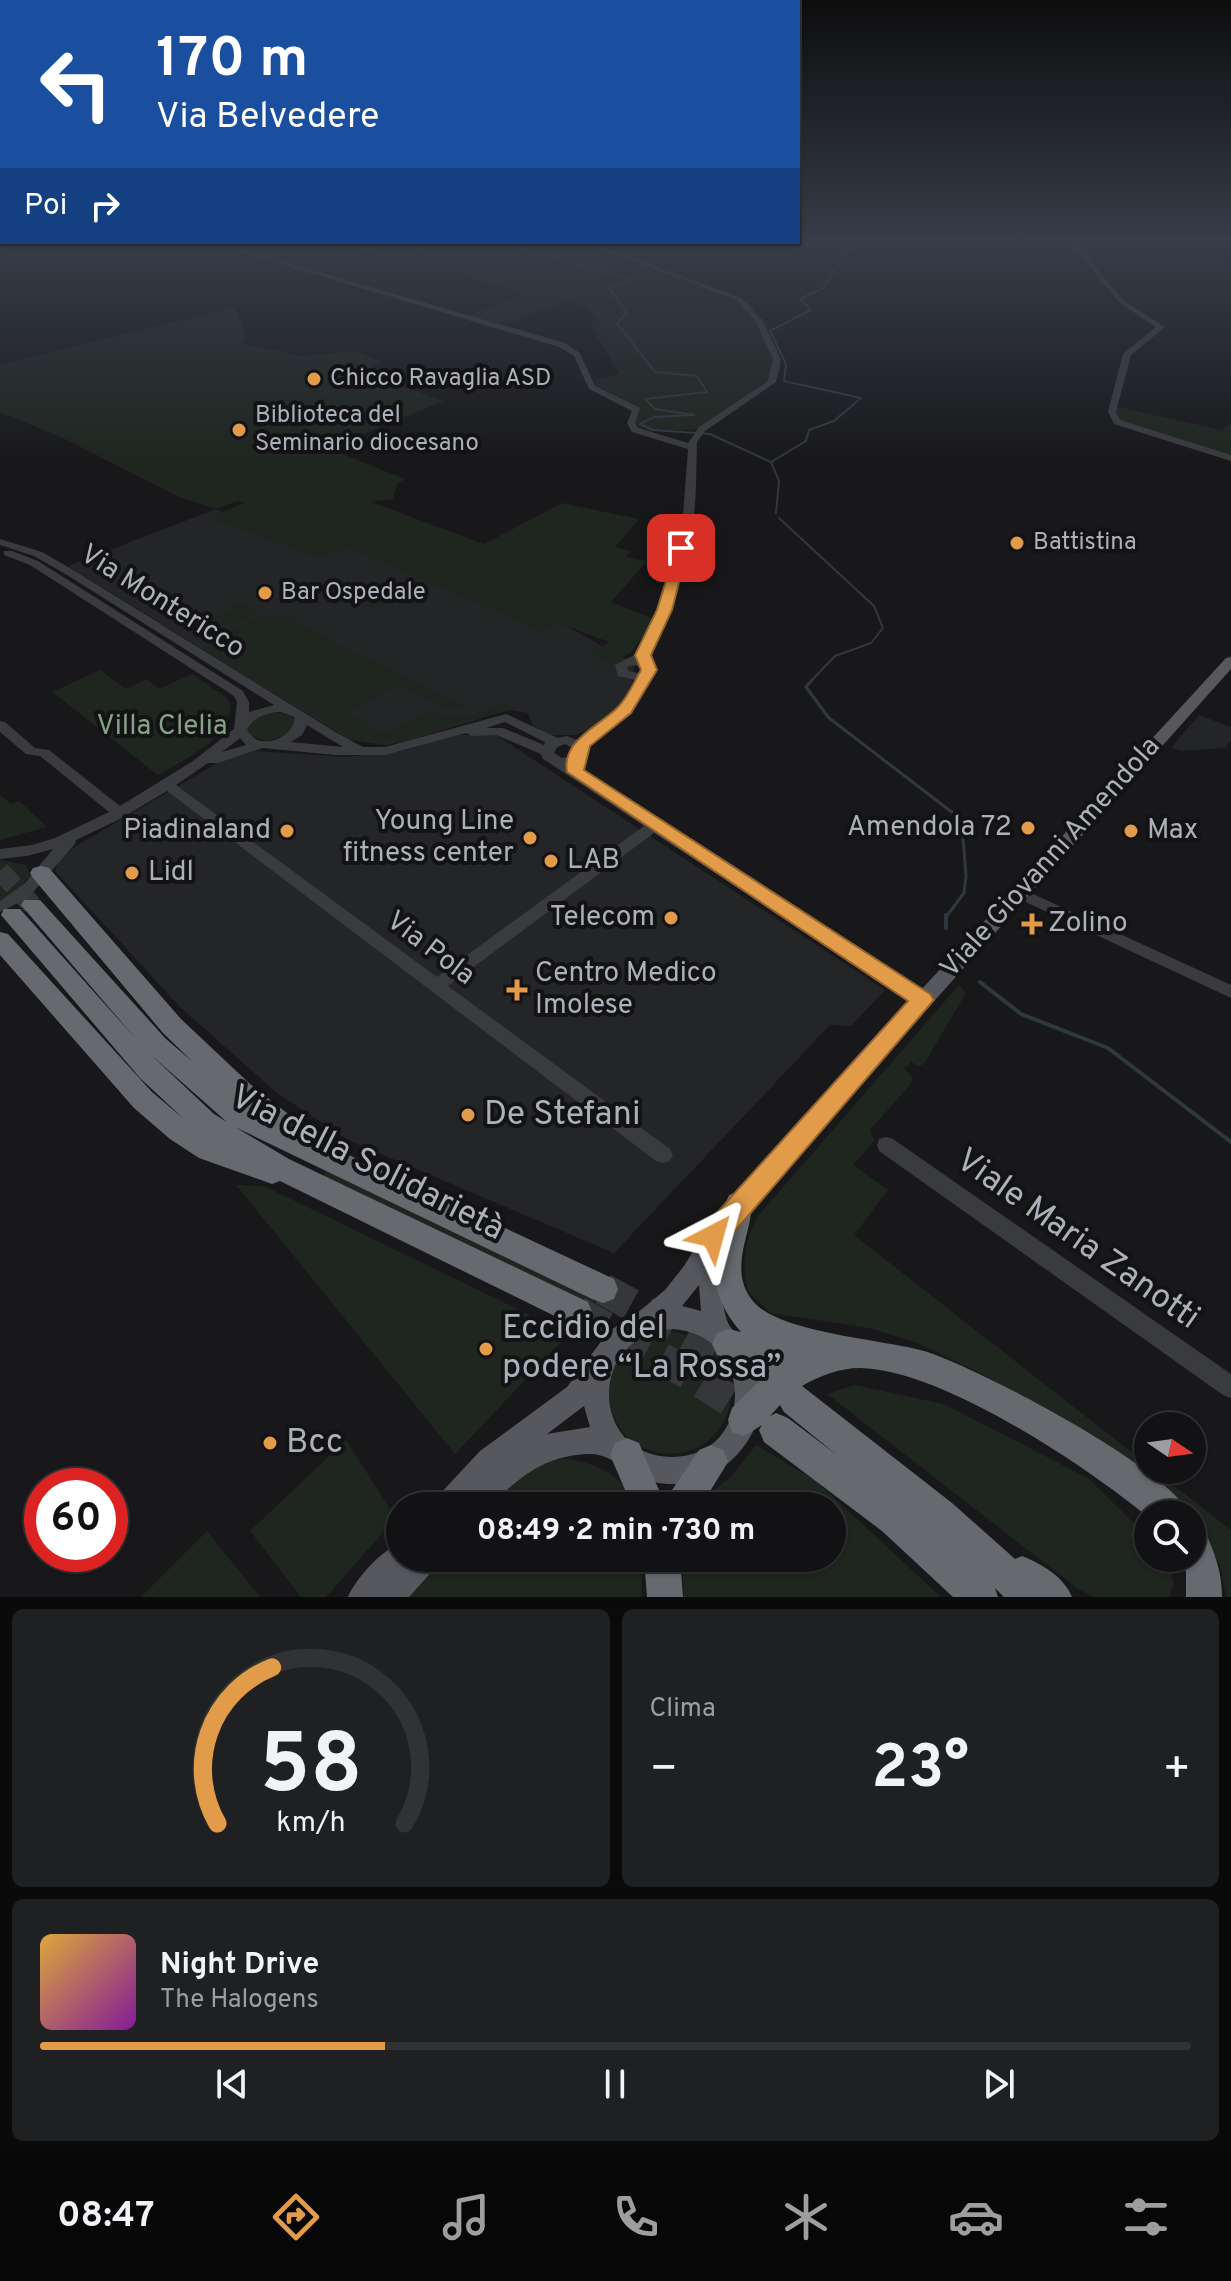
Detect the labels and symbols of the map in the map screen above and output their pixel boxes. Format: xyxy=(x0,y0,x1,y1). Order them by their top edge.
place label: Chicco Ravaglia ASD xyxy=(330,364,551,394)
marker: Chicco Ravaglia ASD xyxy=(305,370,323,388)
place label: Biblioteca del Seminario diocesano xyxy=(255,401,479,459)
marker: Biblioteca del Seminario diocesano xyxy=(230,421,248,439)
pin xyxy=(647,514,715,582)
place label: Battistina xyxy=(1033,528,1137,558)
marker: Battistina xyxy=(1008,534,1026,552)
street label: Via Montericco xyxy=(73,537,251,667)
place label: Bar Ospedale xyxy=(281,578,426,608)
marker: Bar Ospedale xyxy=(256,584,274,602)
park label: Villa Clelia xyxy=(96,709,228,745)
street label: Viale Giovanni Amendola xyxy=(933,730,1169,986)
place label: Young Line fitness center xyxy=(343,804,514,872)
place label: Amendola 72 xyxy=(847,810,1012,846)
place label: Piadinaland xyxy=(123,813,271,849)
place label: Max xyxy=(1147,813,1198,849)
marker: Amendola 72 xyxy=(1019,819,1037,837)
marker: Piadinaland xyxy=(278,822,296,840)
marker: Max xyxy=(1122,822,1140,840)
marker: Young Line fitness center xyxy=(521,829,539,847)
place label: LAB xyxy=(567,843,620,879)
marker: LAB xyxy=(542,852,560,870)
place label: Lidl xyxy=(148,855,194,891)
marker: Lidl xyxy=(123,864,141,882)
place label: Telecom xyxy=(550,900,655,936)
street label: Via Pola xyxy=(378,904,482,994)
place label: Zolino xyxy=(1048,906,1128,942)
marker: Telecom xyxy=(662,909,680,927)
marker: Zolino xyxy=(1023,915,1041,933)
place label: Centro Medico Imolese xyxy=(535,956,717,1024)
marker: Centro Medico Imolese xyxy=(506,979,528,1001)
street label: Via della Solidarietà xyxy=(223,1076,511,1252)
place label: De Stefani xyxy=(484,1094,641,1137)
marker: De Stefani xyxy=(459,1106,477,1124)
street label: Viale Maria Zanotti xyxy=(947,1140,1207,1340)
position arrow xyxy=(671,1194,755,1278)
place label: Eccidio del podere “La Rossa” xyxy=(502,1308,781,1390)
marker: Eccidio del podere “La Rossa” xyxy=(477,1340,495,1358)
north arrow xyxy=(1134,1412,1206,1484)
place label: Bcc xyxy=(286,1422,343,1465)
marker: Bcc xyxy=(261,1434,279,1452)
speed limit sign: 60 xyxy=(24,1468,128,1572)

